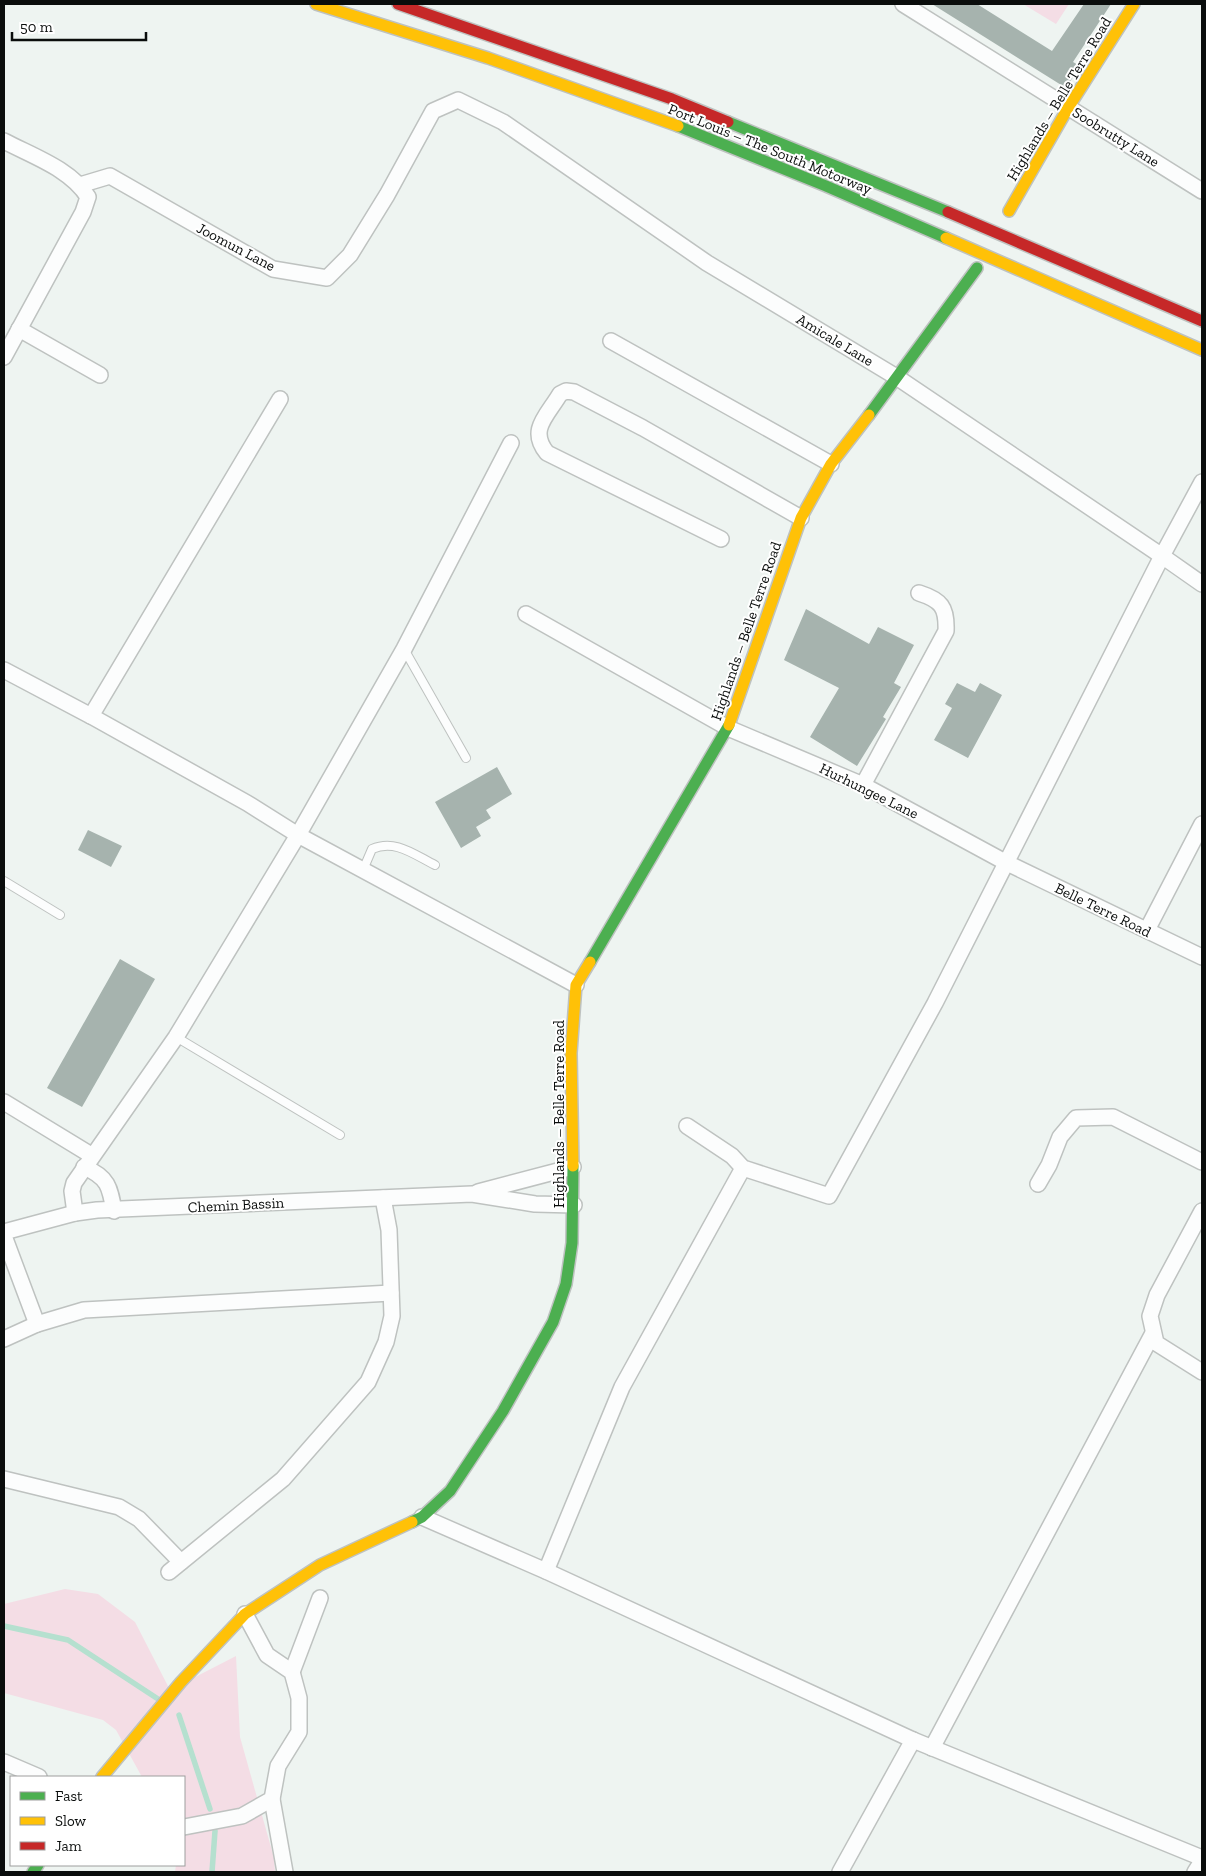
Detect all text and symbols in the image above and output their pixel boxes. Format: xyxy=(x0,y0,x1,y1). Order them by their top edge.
scale bar xyxy=(12,10,146,42)
street label: Highlands – Belle Terre Road xyxy=(1003,13,1115,184)
text: 50 m xyxy=(20,18,53,36)
street label: Port Louis – The South Motorway xyxy=(666,100,875,198)
street label: Soobrutty Lane xyxy=(1069,103,1163,171)
street label: Joomun Lane xyxy=(194,219,278,275)
street label: Amicale Lane xyxy=(793,310,877,370)
street label: Highlands – Belle Terre Road xyxy=(707,539,785,723)
street label: Hurhungee Lane xyxy=(817,759,921,823)
street label: Belle Terre Road xyxy=(1052,879,1155,941)
street label: Highlands – Belle Terre Road xyxy=(550,1019,568,1208)
street label: Chemin Bassin xyxy=(187,1193,285,1217)
legend xyxy=(10,1776,185,1866)
text: Fast xyxy=(55,1787,83,1805)
text: Slow xyxy=(55,1812,87,1830)
text: Jam xyxy=(55,1837,82,1855)

